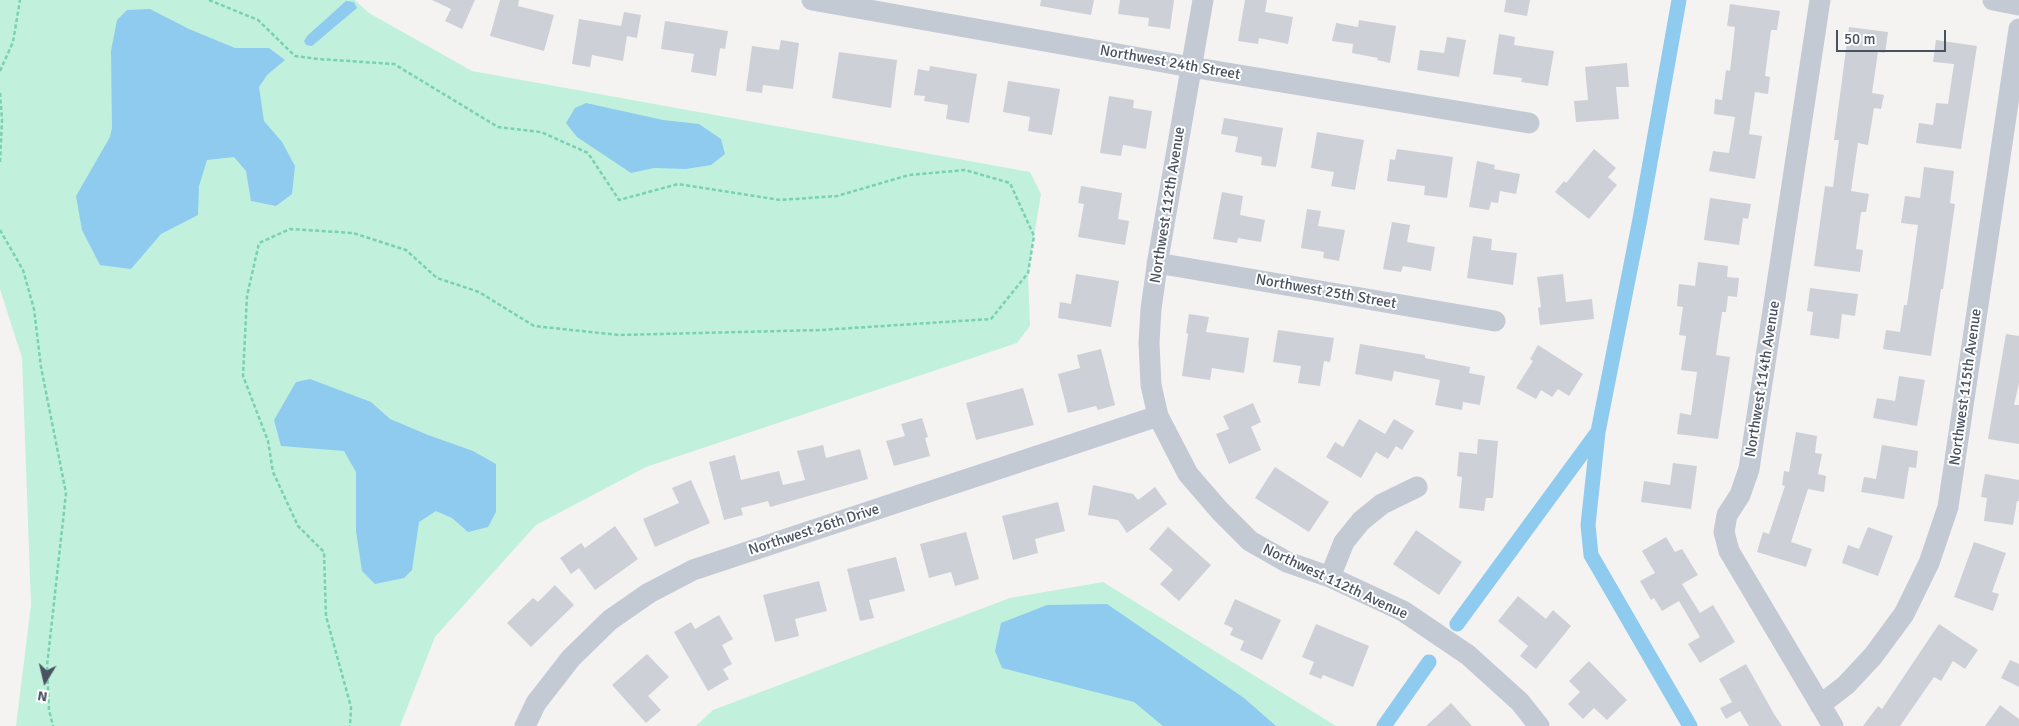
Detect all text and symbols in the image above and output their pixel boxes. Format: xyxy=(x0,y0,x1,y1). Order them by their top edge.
scale bar xyxy=(1839,20,1949,52)
text: 50 m xyxy=(1844,30,1875,48)
street label: Northwest 24th Street xyxy=(1098,42,1242,84)
street label: Northwest 112th Avenue xyxy=(1147,125,1189,285)
street label: Northwest 25th Street xyxy=(1254,271,1398,313)
street label: Northwest 114th Avenue xyxy=(1742,299,1784,459)
street label: Northwest 115th Avenue xyxy=(1946,307,1986,467)
street label: Northwest 26th Drive xyxy=(746,500,882,560)
street label: Northwest 112th Avenue xyxy=(1260,540,1410,624)
north arrow xyxy=(20,656,70,706)
text: N xyxy=(36,687,49,705)

